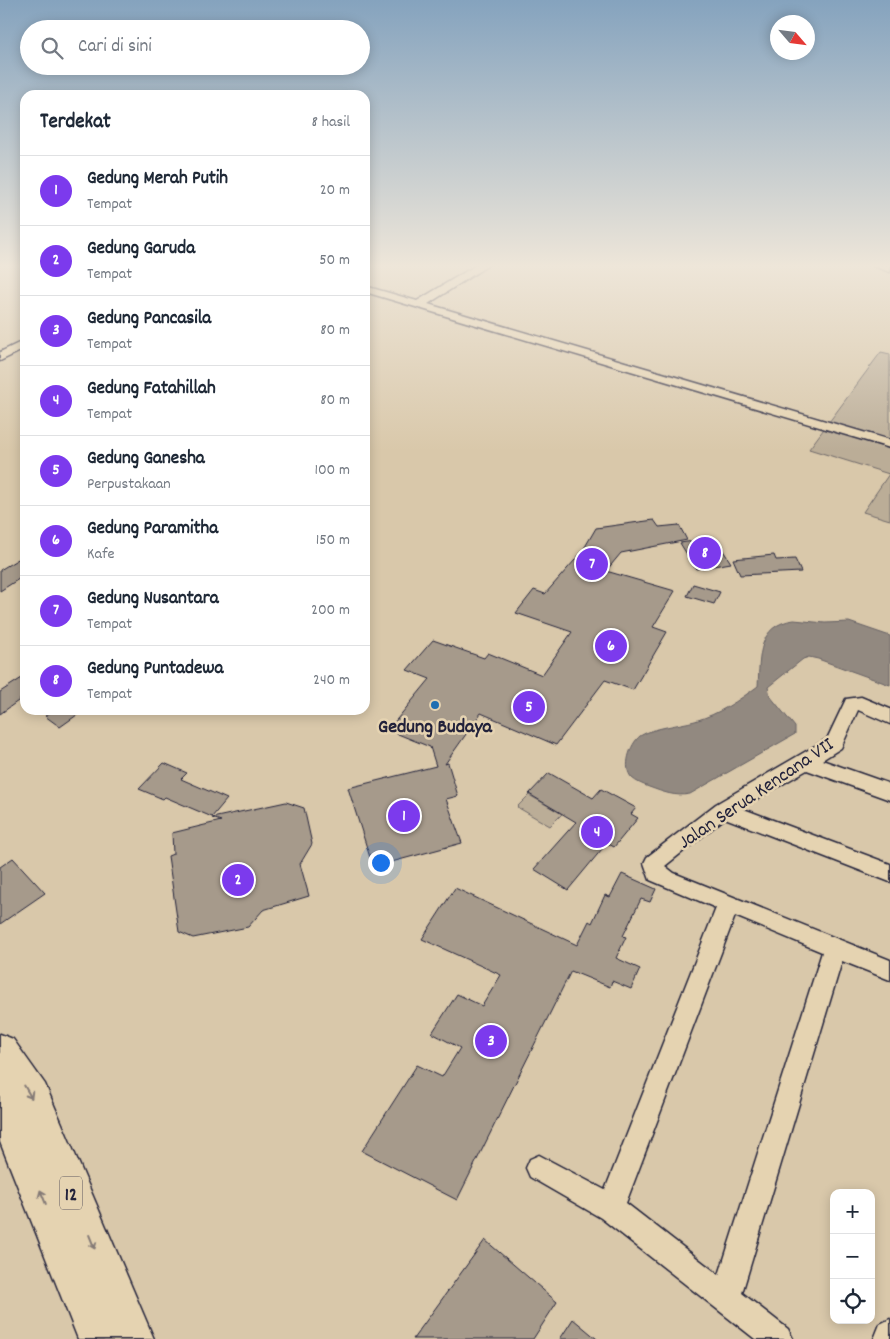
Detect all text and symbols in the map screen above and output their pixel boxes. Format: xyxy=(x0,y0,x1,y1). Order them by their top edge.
north arrow xyxy=(770,15,815,60)
search box xyxy=(20,20,370,75)
icon: search xyxy=(38,34,66,62)
text: Cari di sini xyxy=(78,34,152,61)
text: Terdekat xyxy=(40,108,111,138)
text: 8 hasil xyxy=(312,111,350,134)
text: Gedung Merah Putih xyxy=(87,166,228,193)
text: 1 xyxy=(54,179,58,202)
text: 20 m xyxy=(320,179,350,202)
text: Tempat xyxy=(87,193,132,216)
text: Gedung Garuda xyxy=(87,236,195,263)
text: 2 xyxy=(53,249,60,272)
text: 50 m xyxy=(319,249,350,272)
text: Tempat xyxy=(87,263,132,286)
text: Gedung Pancasila xyxy=(87,306,211,333)
text: 3 xyxy=(52,319,60,342)
text: 80 m xyxy=(320,319,350,342)
text: Tempat xyxy=(87,333,132,356)
text: Gedung Fatahillah xyxy=(87,376,216,403)
text: 4 xyxy=(53,389,59,412)
text: 80 m xyxy=(320,389,350,412)
text: Tempat xyxy=(87,403,132,426)
text: Gedung Ganesha xyxy=(87,446,205,473)
text: 5 xyxy=(52,459,60,482)
text: 100 m xyxy=(314,459,350,482)
text: Perpustakaan xyxy=(87,473,171,496)
text: Gedung Paramitha xyxy=(87,516,218,543)
text: 6 xyxy=(52,529,60,552)
text: 150 m xyxy=(316,529,350,552)
pin: 8 xyxy=(689,534,721,572)
text: Kafe xyxy=(87,543,115,566)
pin: 7 xyxy=(576,545,608,583)
text: Gedung Nusantara xyxy=(87,586,219,613)
text: 7 xyxy=(53,599,59,622)
text: 200 m xyxy=(311,599,350,622)
text: Tempat xyxy=(87,613,132,636)
pin: 6 xyxy=(595,627,627,665)
text: Gedung Puntadewa xyxy=(87,656,223,683)
text: 8 xyxy=(53,669,59,692)
text: 240 m xyxy=(313,669,350,692)
text: Tempat xyxy=(87,683,132,706)
pin: 5 xyxy=(513,688,545,726)
marker: Gedung Budaya xyxy=(429,699,441,711)
place label: Gedung Budaya xyxy=(378,714,493,742)
street label: Jalan Serua Kencana VII xyxy=(673,732,840,857)
pin: 1 xyxy=(388,797,420,835)
pin: 4 xyxy=(581,813,613,851)
your location xyxy=(368,850,394,876)
pin: 2 xyxy=(222,861,254,899)
pin: 3 xyxy=(475,1022,507,1060)
one-way arrow xyxy=(23,1085,33,1099)
road number: 12 xyxy=(60,1176,82,1210)
map controls xyxy=(830,1189,875,1324)
button: + xyxy=(830,1189,875,1234)
one-way arrow xyxy=(38,1190,47,1205)
one-way arrow xyxy=(87,1234,97,1249)
button: − xyxy=(830,1234,875,1279)
button: locate xyxy=(830,1279,875,1324)

